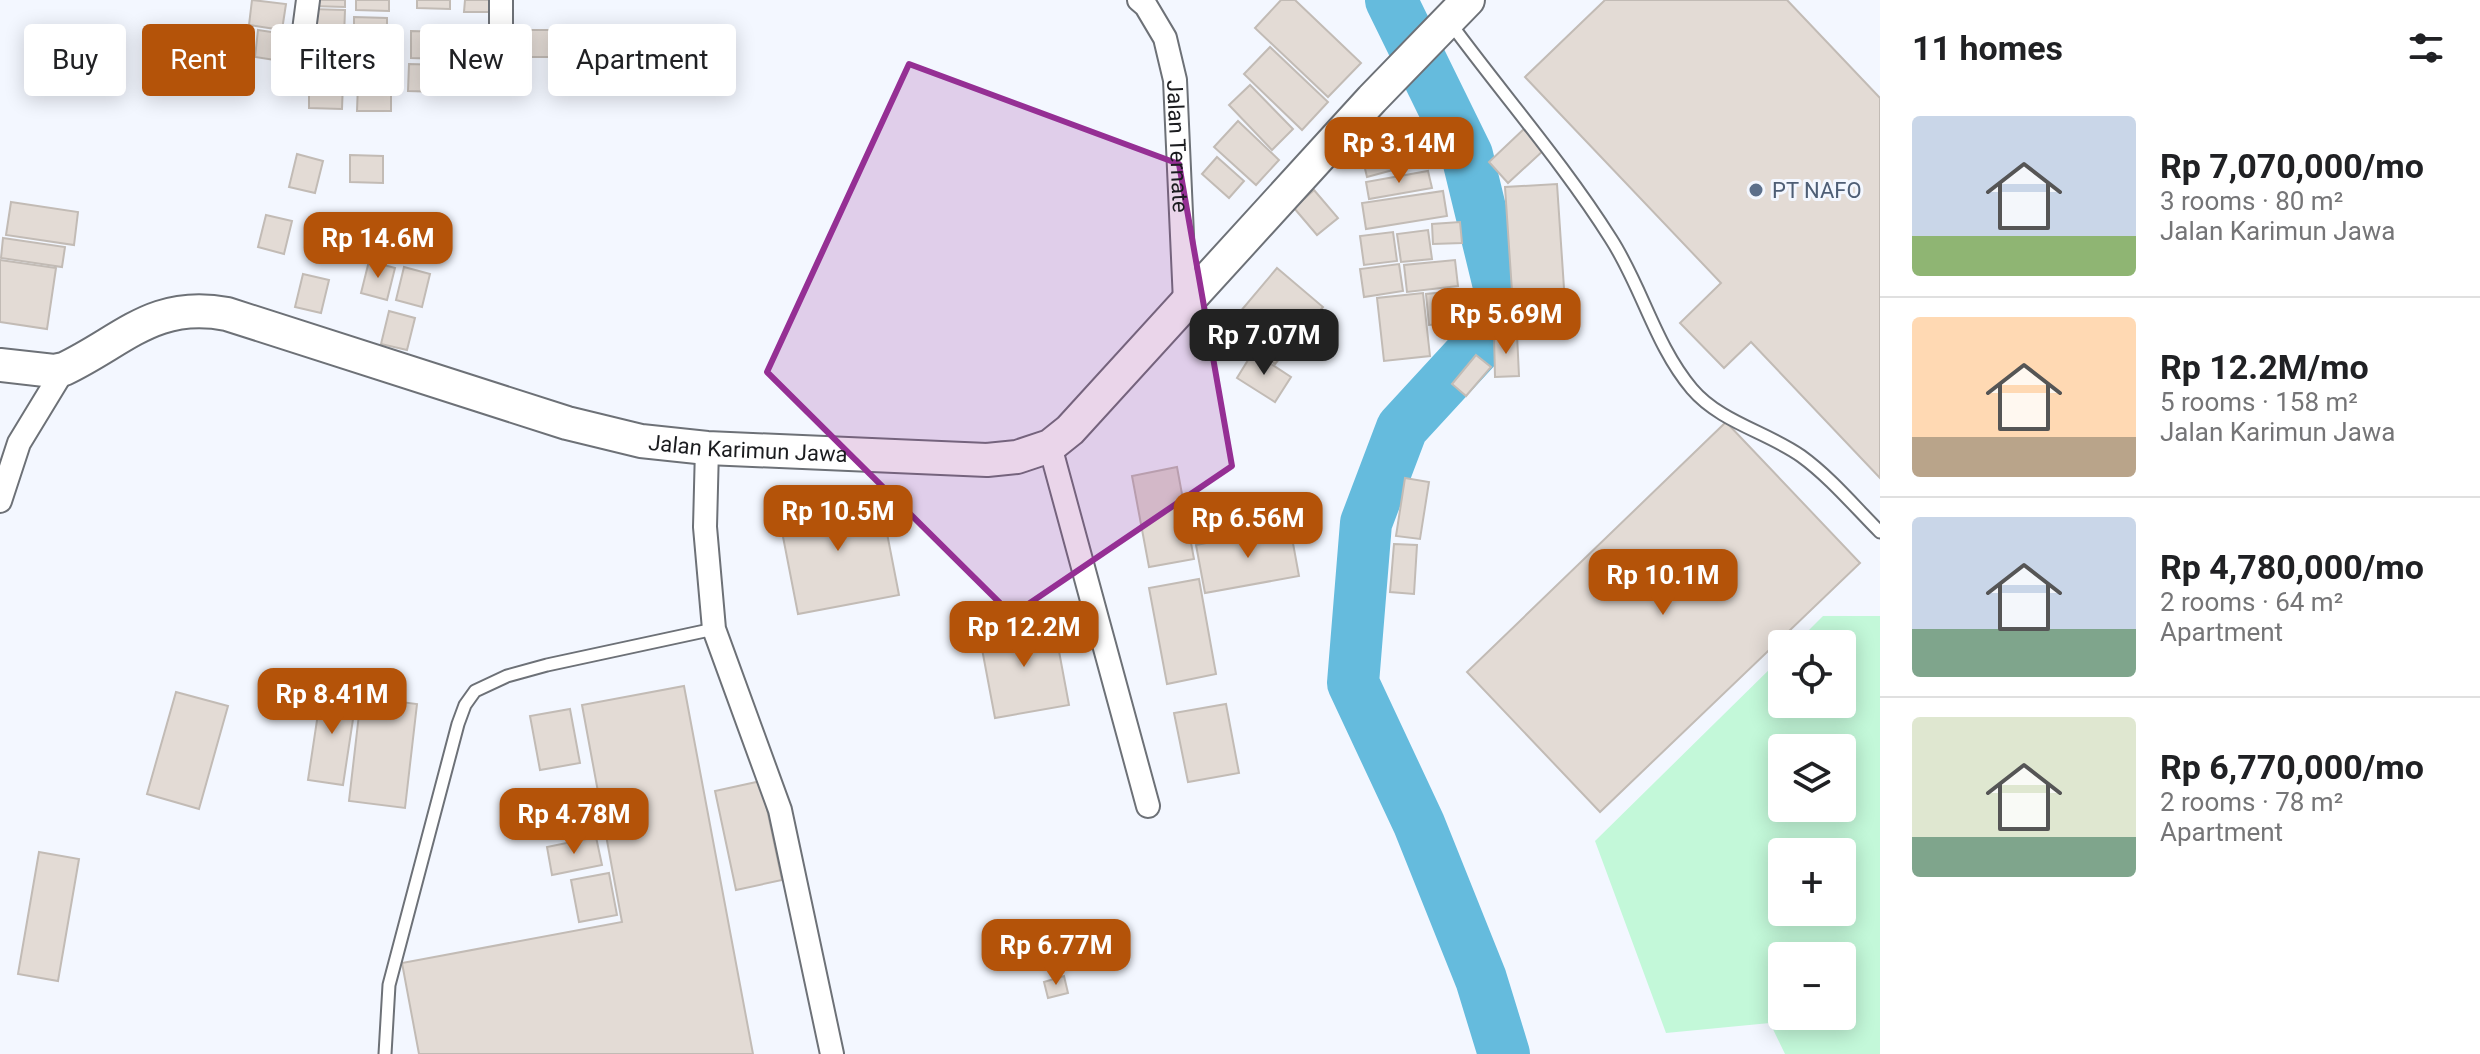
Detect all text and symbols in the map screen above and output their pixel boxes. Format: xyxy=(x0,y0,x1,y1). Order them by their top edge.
chip: Buy xyxy=(24,24,126,96)
chip: Rent xyxy=(142,24,255,96)
chip: Filters xyxy=(271,24,404,96)
chip: New xyxy=(420,24,532,96)
chip: Apartment xyxy=(548,24,736,96)
icon: filters xyxy=(2404,26,2448,70)
text: 11 homes xyxy=(1912,28,2063,68)
street label: Jalan Ternate xyxy=(1163,79,1193,213)
pin: Rp 3.14M xyxy=(1316,117,1482,185)
text: Rp 3.14M xyxy=(1343,128,1455,158)
text: Rp 7,070,000/mo xyxy=(2160,146,2424,186)
icon: home xyxy=(1976,148,2072,244)
place label: PT NAFO xyxy=(1772,178,1862,203)
marker: PT NAFO xyxy=(1747,181,1765,199)
text: 3 rooms · 80 m² xyxy=(2160,186,2343,216)
pin: Rp 14.6M xyxy=(295,212,461,280)
text: Jalan Karimun Jawa xyxy=(2160,216,2395,246)
text: Rp 14.6M xyxy=(322,223,434,253)
pin: Rp 5.69M xyxy=(1423,288,1589,356)
text: Rp 5.69M xyxy=(1450,299,1562,329)
pin: Rp 7.07M xyxy=(1181,309,1347,377)
text: Rp 7.07M xyxy=(1208,320,1320,350)
text: Rp 12.2M/mo xyxy=(2160,347,2369,387)
icon: home xyxy=(1976,349,2072,445)
text: 5 rooms · 158 m² xyxy=(2160,387,2358,417)
text: Jalan Karimun Jawa xyxy=(2160,417,2395,447)
street label: Jalan Karimun Jawa xyxy=(647,429,848,467)
pin: Rp 10.5M xyxy=(755,485,921,553)
pin: Rp 6.56M xyxy=(1165,492,1331,560)
text: Rp 10.5M xyxy=(782,496,894,526)
text: Rp 6.56M xyxy=(1192,503,1304,533)
text: Rp 4,780,000/mo xyxy=(2160,547,2424,587)
pin: Rp 10.1M xyxy=(1580,549,1746,617)
icon: home xyxy=(1976,549,2072,645)
text: Rp 10.1M xyxy=(1607,560,1719,590)
text: 2 rooms · 64 m² xyxy=(2160,587,2343,617)
pin: Rp 12.2M xyxy=(941,601,1107,669)
text: Rp 12.2M xyxy=(968,612,1080,642)
text: Apartment xyxy=(2160,617,2283,647)
map controls xyxy=(1768,630,1856,1030)
button: locate xyxy=(1768,630,1856,718)
pin: Rp 8.41M xyxy=(249,668,415,736)
text: Rp 8.41M xyxy=(276,679,388,709)
button: layers xyxy=(1768,734,1856,822)
text: Rp 6,770,000/mo xyxy=(2160,747,2424,787)
icon: home xyxy=(1976,749,2072,845)
text: 2 rooms · 78 m² xyxy=(2160,787,2343,817)
pin: Rp 4.78M xyxy=(491,788,657,856)
text: Rp 4.78M xyxy=(518,799,630,829)
text: Apartment xyxy=(2160,817,2283,847)
button: + xyxy=(1768,838,1856,926)
pin: Rp 6.77M xyxy=(973,919,1139,987)
text: Rp 6.77M xyxy=(1000,930,1112,960)
button: − xyxy=(1768,942,1856,1030)

